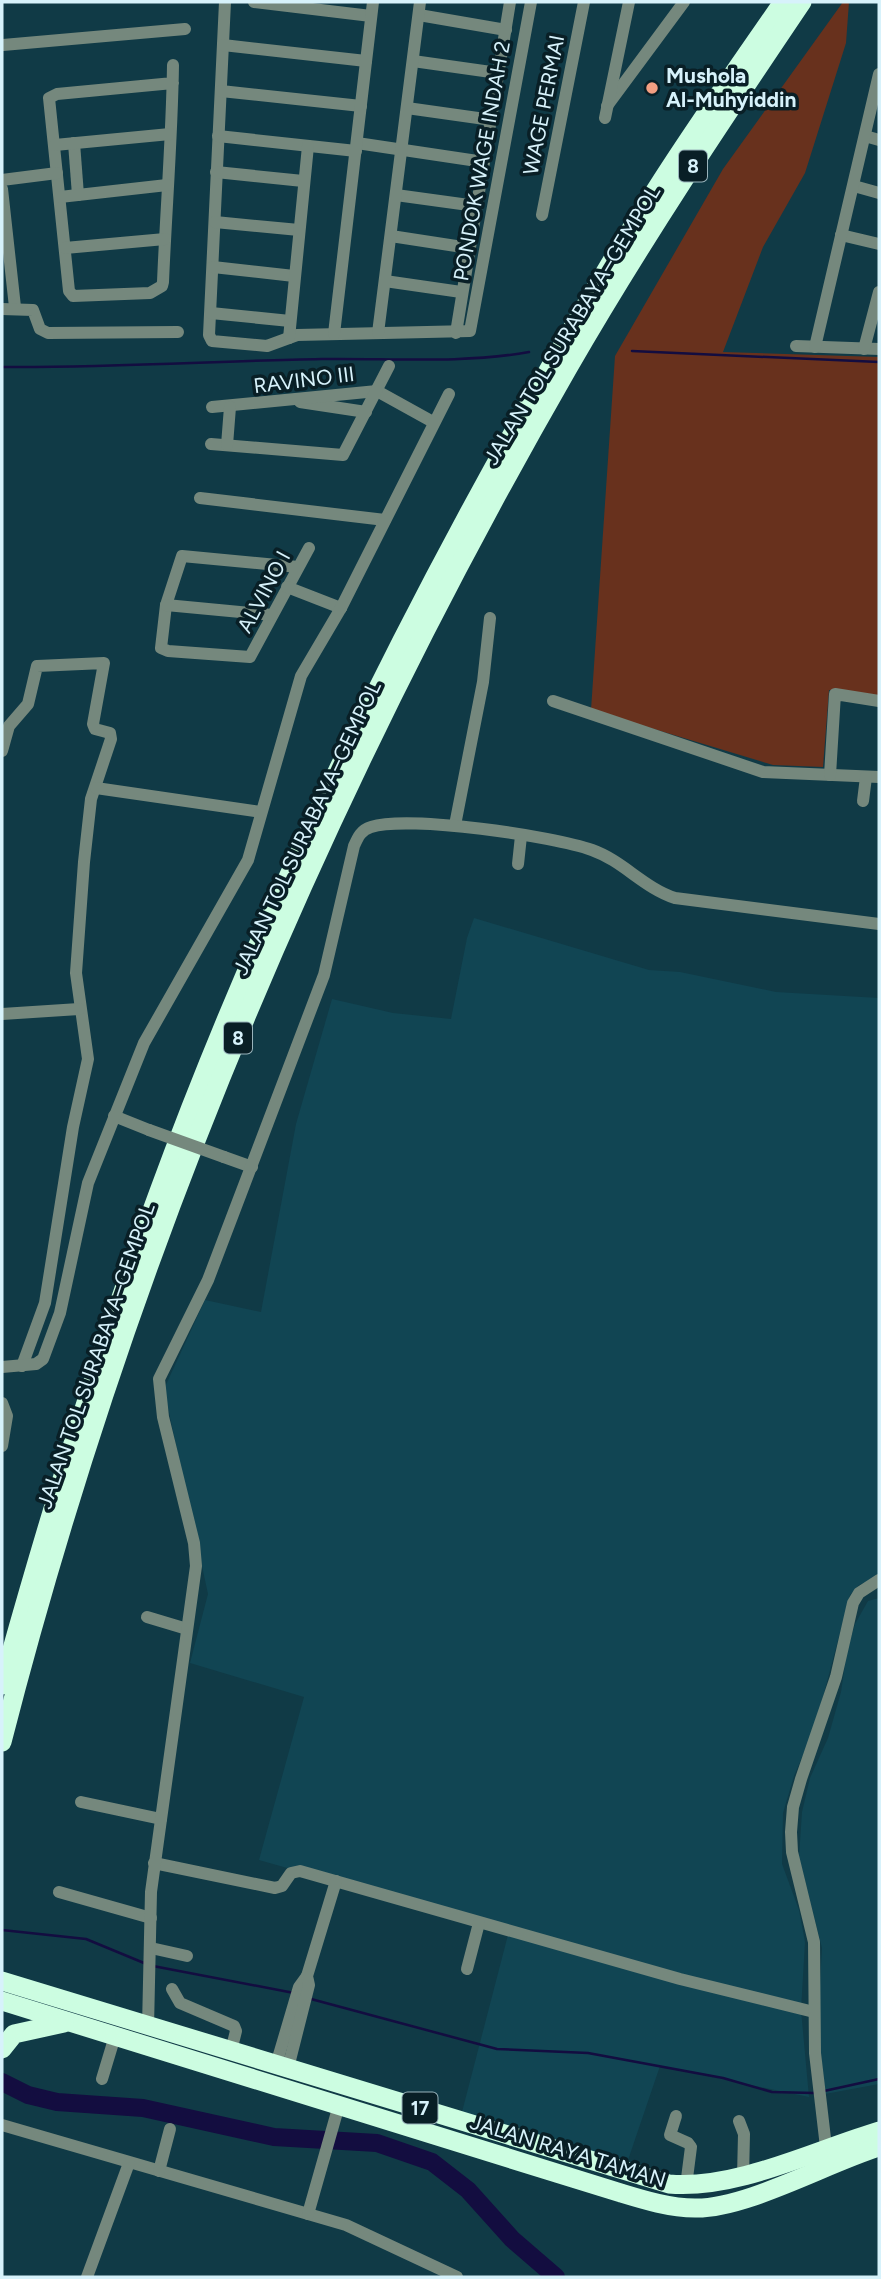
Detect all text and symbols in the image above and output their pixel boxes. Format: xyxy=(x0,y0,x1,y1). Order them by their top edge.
street label: WAGE PERMAI xyxy=(518,33,569,177)
street label: PONDOK WAGE INDAH 2 xyxy=(448,39,515,283)
place label: Mushola Al-Muhyiddin xyxy=(666,63,796,112)
marker: Mushola Al-Muhyiddin xyxy=(644,80,660,96)
road number: 8 xyxy=(679,150,707,182)
street label: JALAN TOL SURABAYA–GEMPOL xyxy=(478,180,665,469)
street label: RAVINO III xyxy=(252,361,356,398)
street label: ALVINO I xyxy=(232,547,295,637)
street label: JALAN TOL SURABAYA–GEMPOL xyxy=(227,677,386,979)
road number: 8 xyxy=(224,1022,252,1054)
street label: JALAN TOL SURABAYA–GEMPOL xyxy=(31,1200,160,1512)
road number: 17 xyxy=(402,2092,438,2124)
street label: JALAN RAYA TAMAN xyxy=(467,2109,669,2192)

